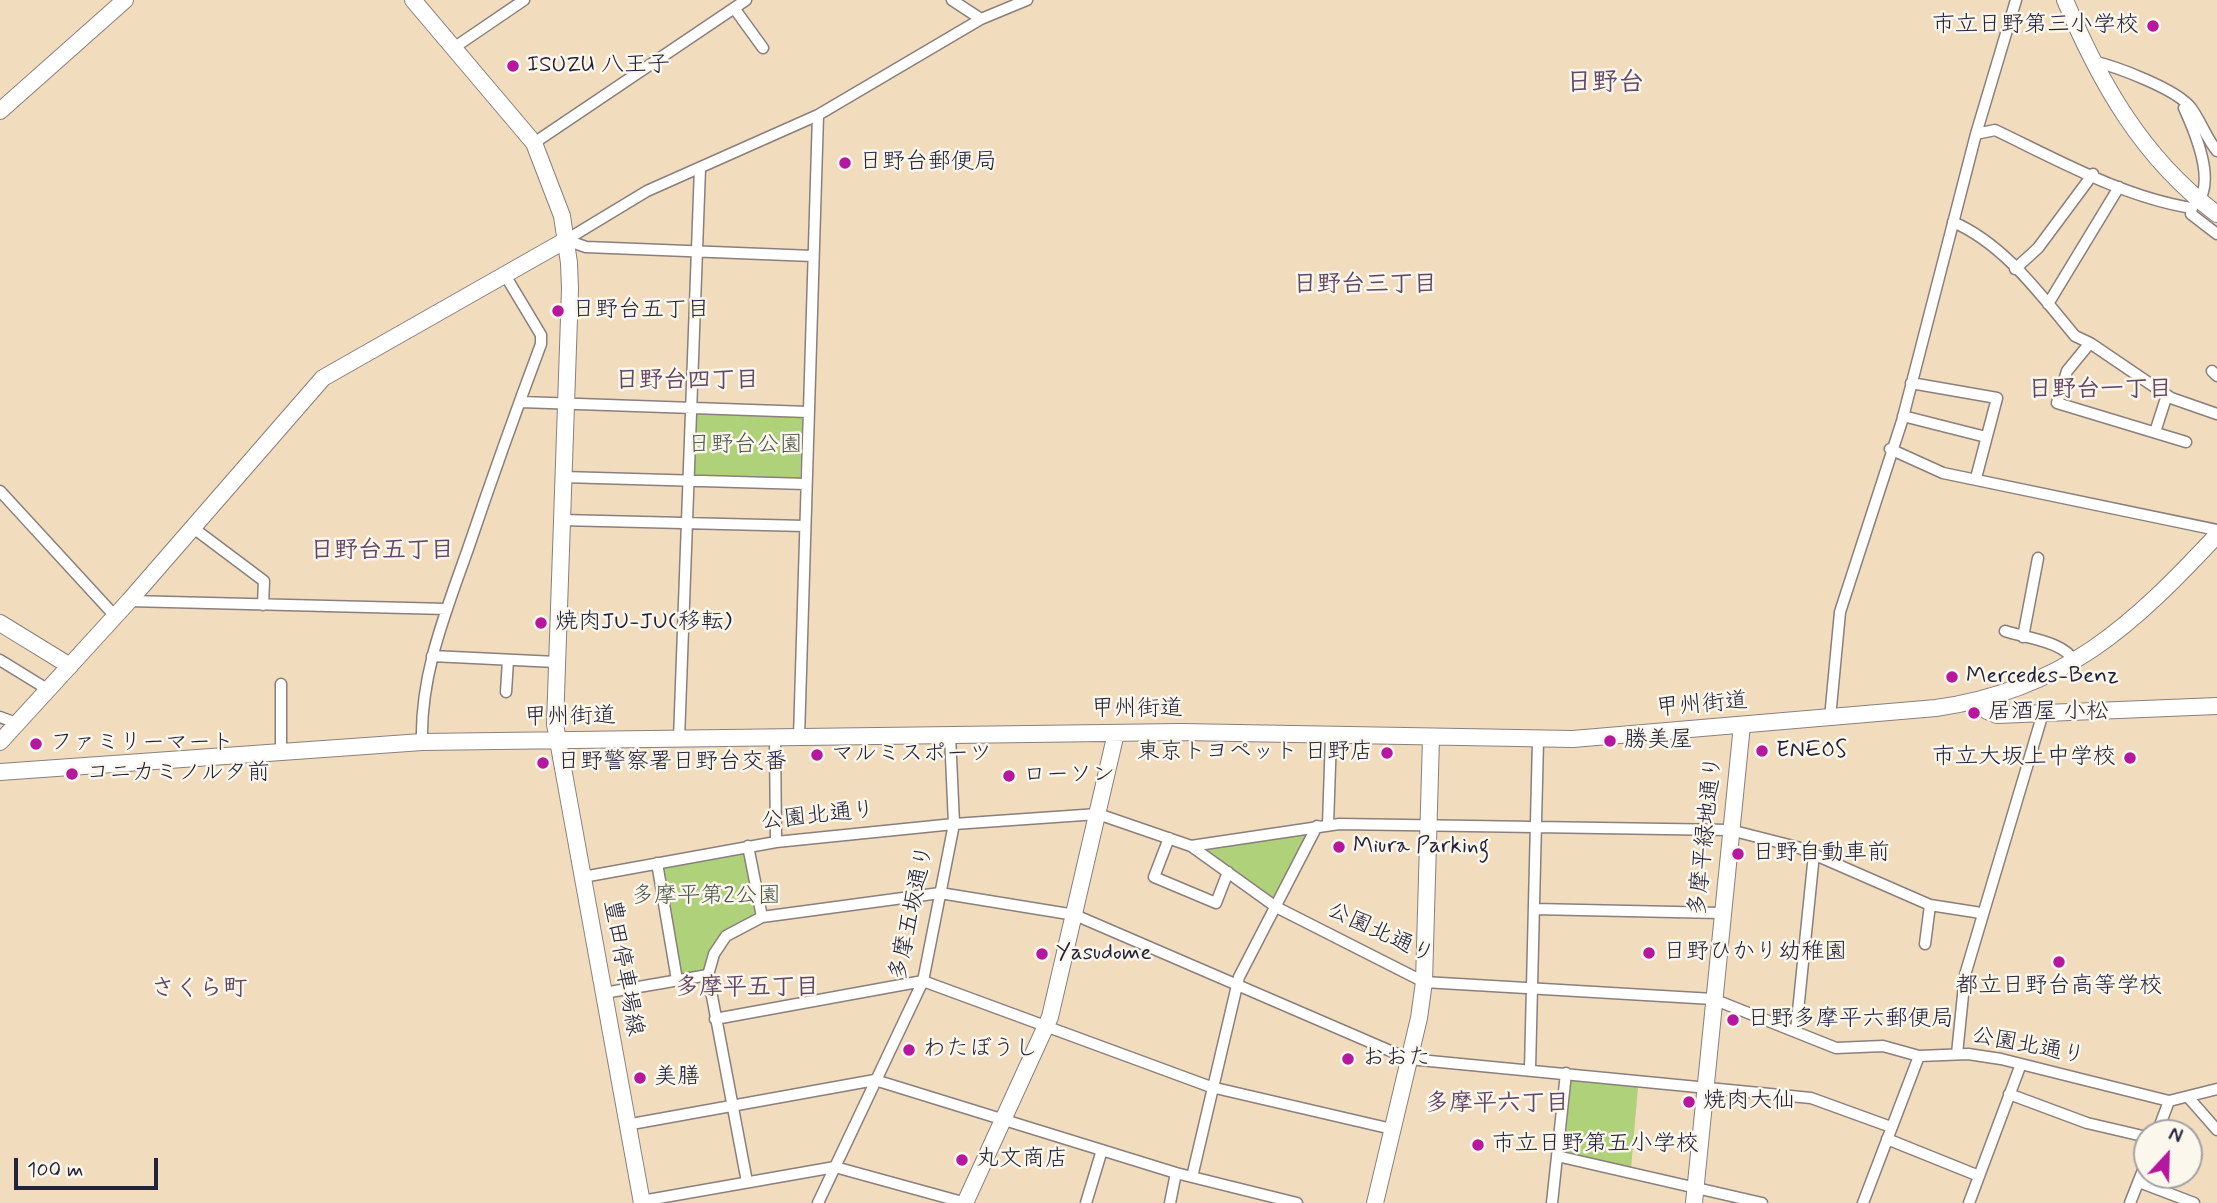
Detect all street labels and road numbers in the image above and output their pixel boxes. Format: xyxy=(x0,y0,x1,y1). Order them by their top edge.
street label: 甲州街道 xyxy=(1655,688,1749,724)
street label: 甲州街道 xyxy=(1091,696,1183,724)
street label: 甲州街道 xyxy=(524,703,616,733)
street label: 多摩平緑地通り xyxy=(1685,754,1729,918)
street label: 公園北通り xyxy=(759,797,877,837)
street label: 多摩五坂通り xyxy=(885,843,941,983)
street label: 公園北通り xyxy=(1322,897,1438,971)
street label: 豊田停車場線 xyxy=(596,898,648,1038)
street label: 公園北通り xyxy=(1969,1022,2087,1072)

